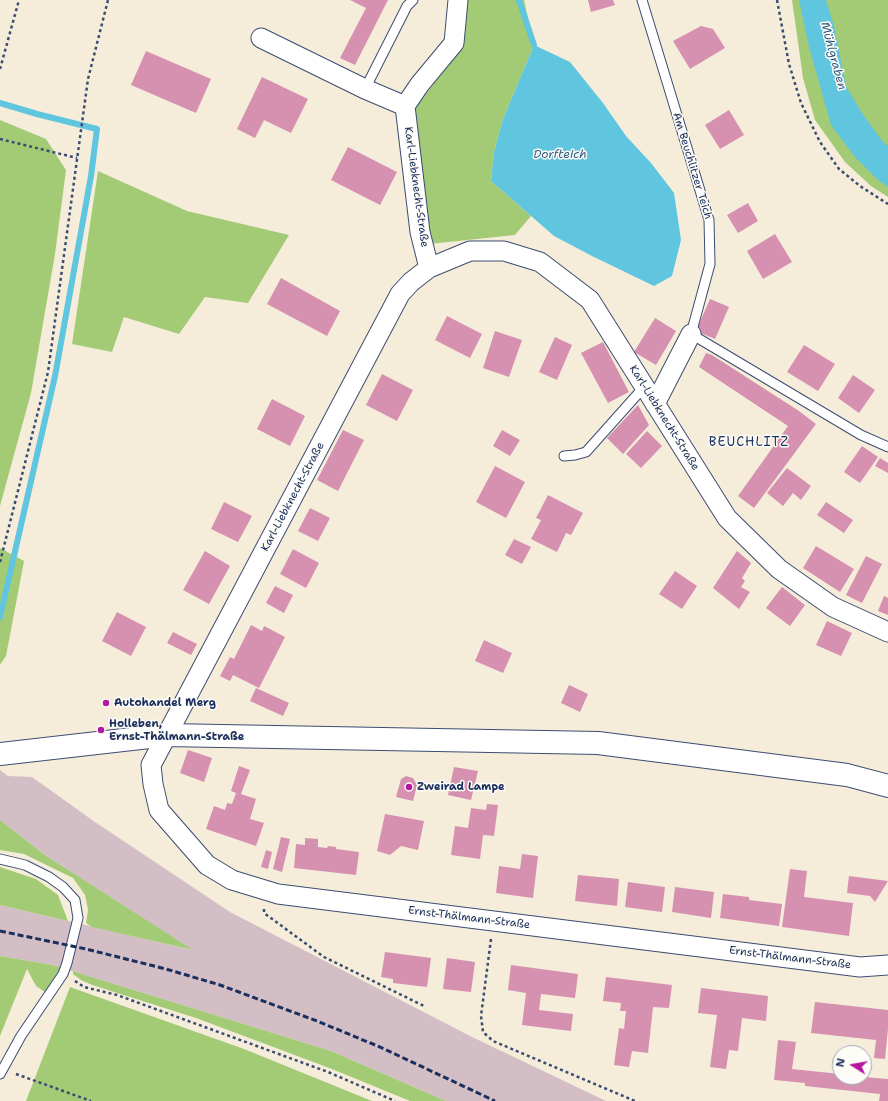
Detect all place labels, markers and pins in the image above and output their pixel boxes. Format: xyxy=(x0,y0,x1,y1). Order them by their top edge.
place label: Autohandel Merg xyxy=(114,696,216,710)
marker: Autohandel Merg xyxy=(101,698,111,708)
place label: Holleben, Ernst-Thälmann-Straße xyxy=(109,717,244,743)
marker: Holleben, Ernst-Thälmann-Straße xyxy=(96,725,106,735)
place label: Zweirad Lampe xyxy=(417,780,505,794)
marker: Zweirad Lampe xyxy=(404,782,414,792)

